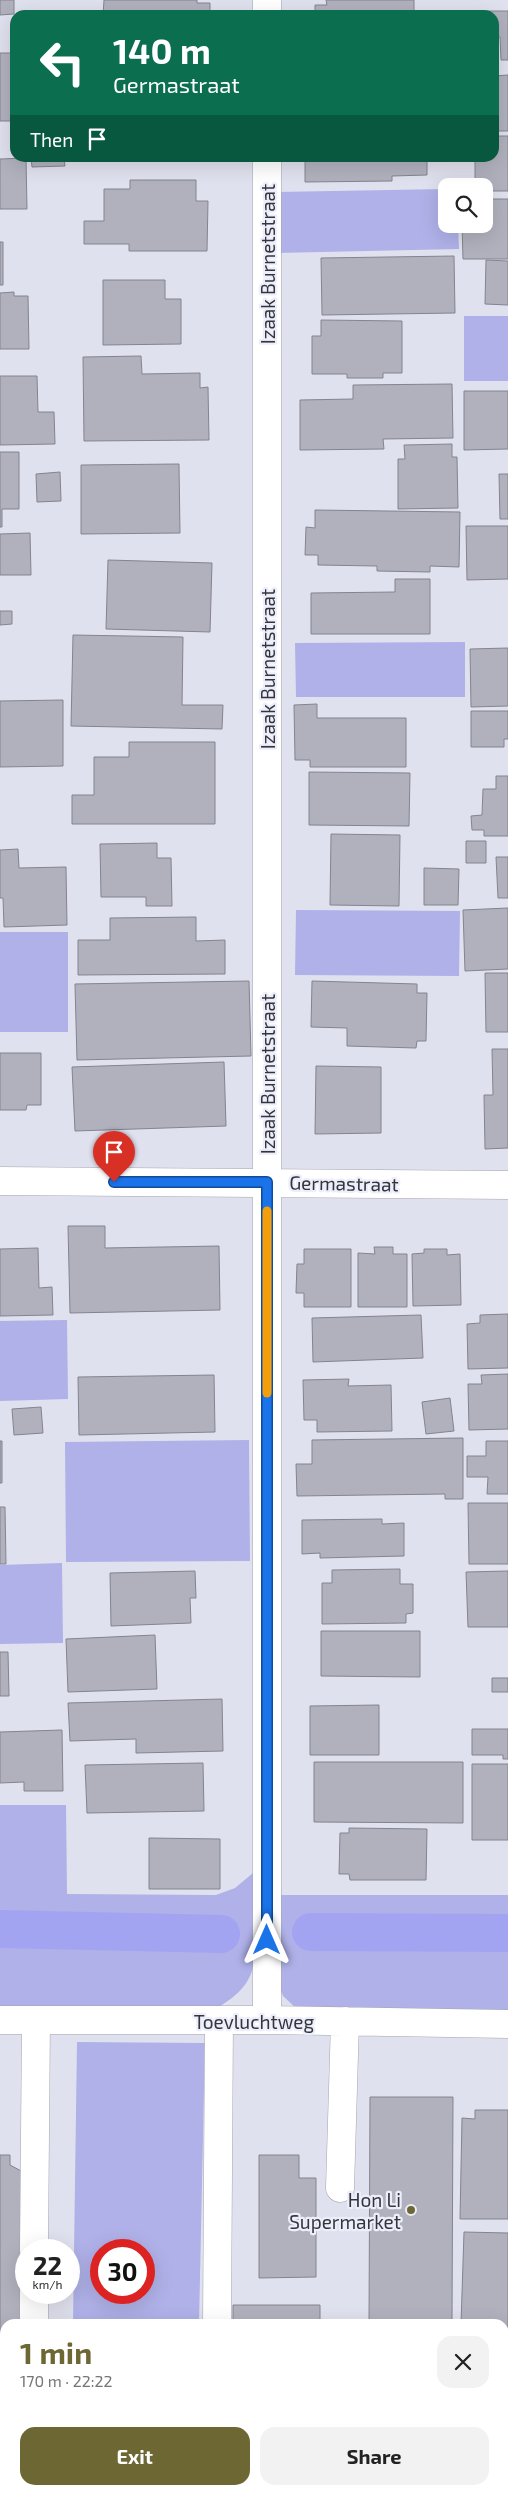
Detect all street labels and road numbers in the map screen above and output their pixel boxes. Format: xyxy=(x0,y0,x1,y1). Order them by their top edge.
street label: Izaak Burnetstraat xyxy=(256,184,279,344)
street label: Izaak Burnetstraat xyxy=(256,589,279,749)
street label: Izaak Burnetstraat xyxy=(256,994,279,1154)
street label: Germastraat xyxy=(289,1171,399,1195)
street label: Toevluchtweg xyxy=(194,2010,315,2033)

